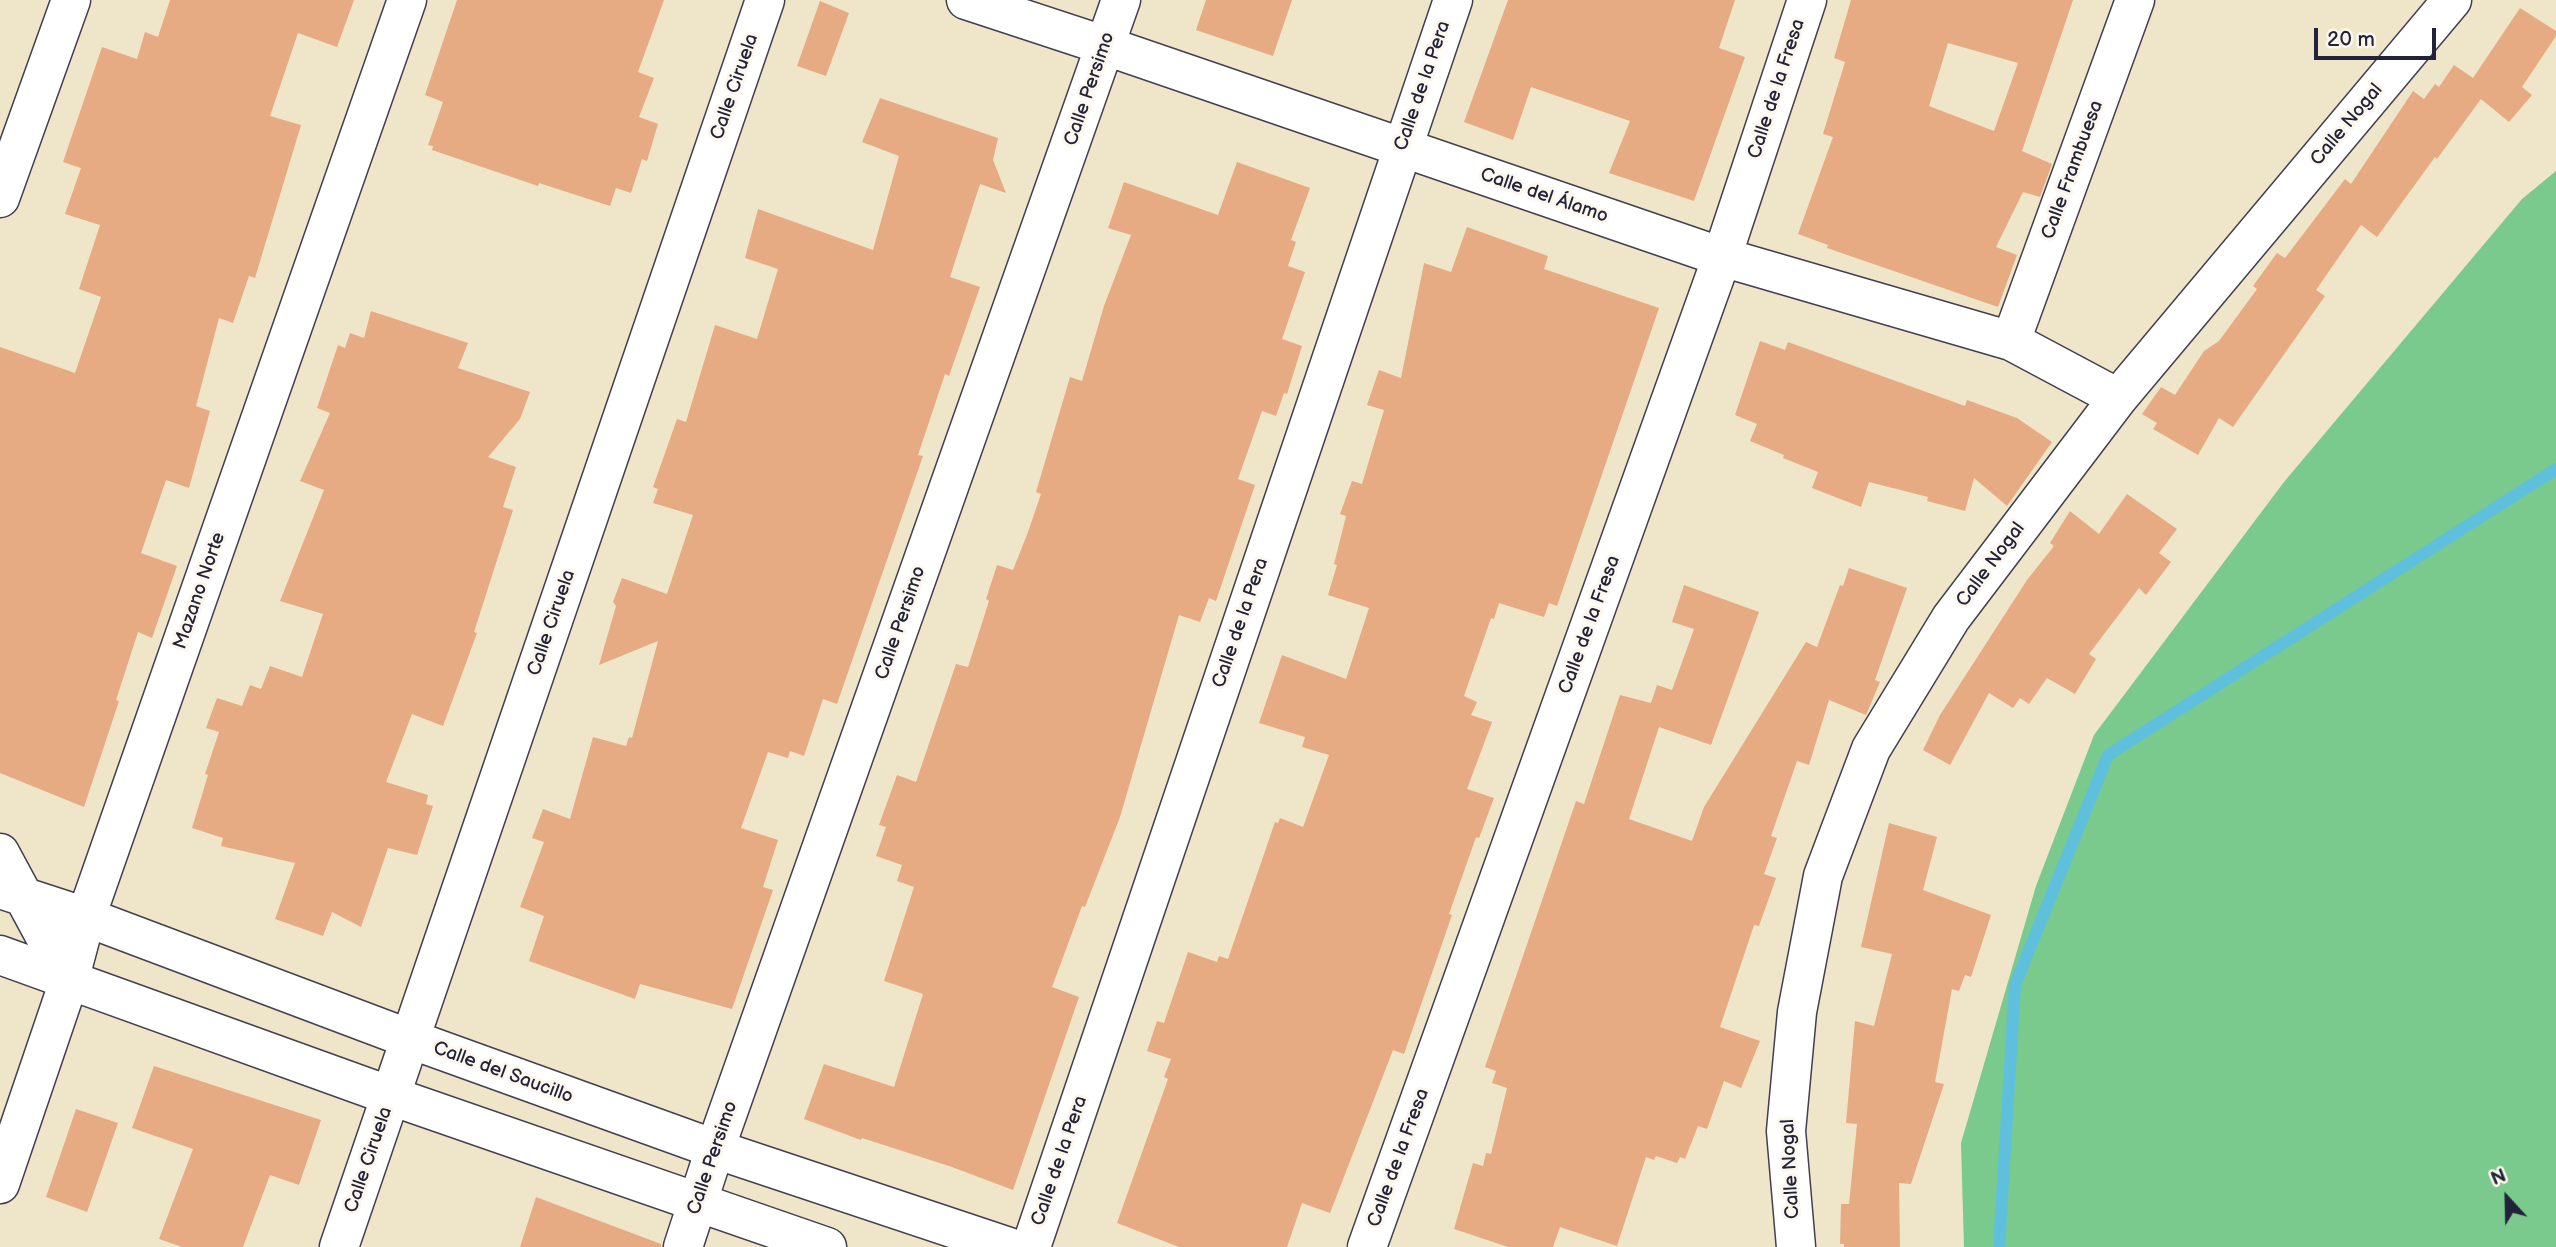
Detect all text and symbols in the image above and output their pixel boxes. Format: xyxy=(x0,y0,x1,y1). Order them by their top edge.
scale bar xyxy=(2318,14,2440,58)
street label: Calle de la Fresa xyxy=(1744,16,1810,162)
street label: Calle de la Pera xyxy=(1390,18,1456,154)
text: 20 m xyxy=(2327,27,2375,52)
street label: Calle Persimo xyxy=(1060,29,1120,149)
street label: Calle Ciruela xyxy=(706,31,764,143)
street label: Calle Nogal xyxy=(2306,79,2388,171)
street label: Calle Frambuesa xyxy=(2037,98,2109,242)
street label: Calle del Álamo xyxy=(1477,163,1611,229)
street label: Calle Nogal xyxy=(1952,518,2030,612)
street label: Mazano Norte xyxy=(169,530,231,652)
street label: Calle de la Fresa xyxy=(1554,553,1626,697)
street label: Calle de la Pera xyxy=(1208,555,1274,691)
street label: Calle Persimo xyxy=(871,563,931,683)
street label: Calle Ciruela xyxy=(523,567,581,679)
street label: Calle del Saucillo xyxy=(430,1037,576,1109)
street label: Calle de la Fresa xyxy=(1363,1086,1435,1230)
street label: Calle de la Pera xyxy=(1027,1093,1093,1229)
street label: Calle Persimo xyxy=(683,1098,743,1218)
street label: Calle Ciruela xyxy=(340,1104,398,1216)
street label: Calle Nogal xyxy=(1777,1118,1805,1220)
north arrow xyxy=(2472,1163,2542,1233)
text: N xyxy=(2488,1165,2510,1191)

